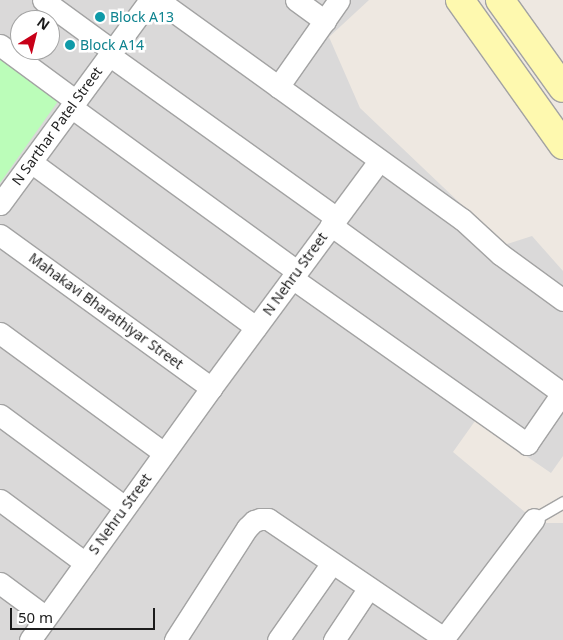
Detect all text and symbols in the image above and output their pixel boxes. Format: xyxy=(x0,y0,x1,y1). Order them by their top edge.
place label: Block A13 xyxy=(110,9,174,25)
north arrow xyxy=(10,10,60,60)
marker: Block A13 xyxy=(94,11,106,23)
text: N xyxy=(33,12,54,34)
place label: Block A14 xyxy=(80,37,144,53)
marker: Block A14 xyxy=(64,39,76,51)
street label: N Sarthar Patel Street xyxy=(8,64,106,188)
street label: N Nehru Street xyxy=(259,229,331,319)
street label: Mahakavi Bharathiyar Street xyxy=(26,249,186,373)
street label: S Nehru Street xyxy=(85,470,155,558)
scale bar xyxy=(12,598,158,630)
text: 50 m xyxy=(18,607,53,627)

